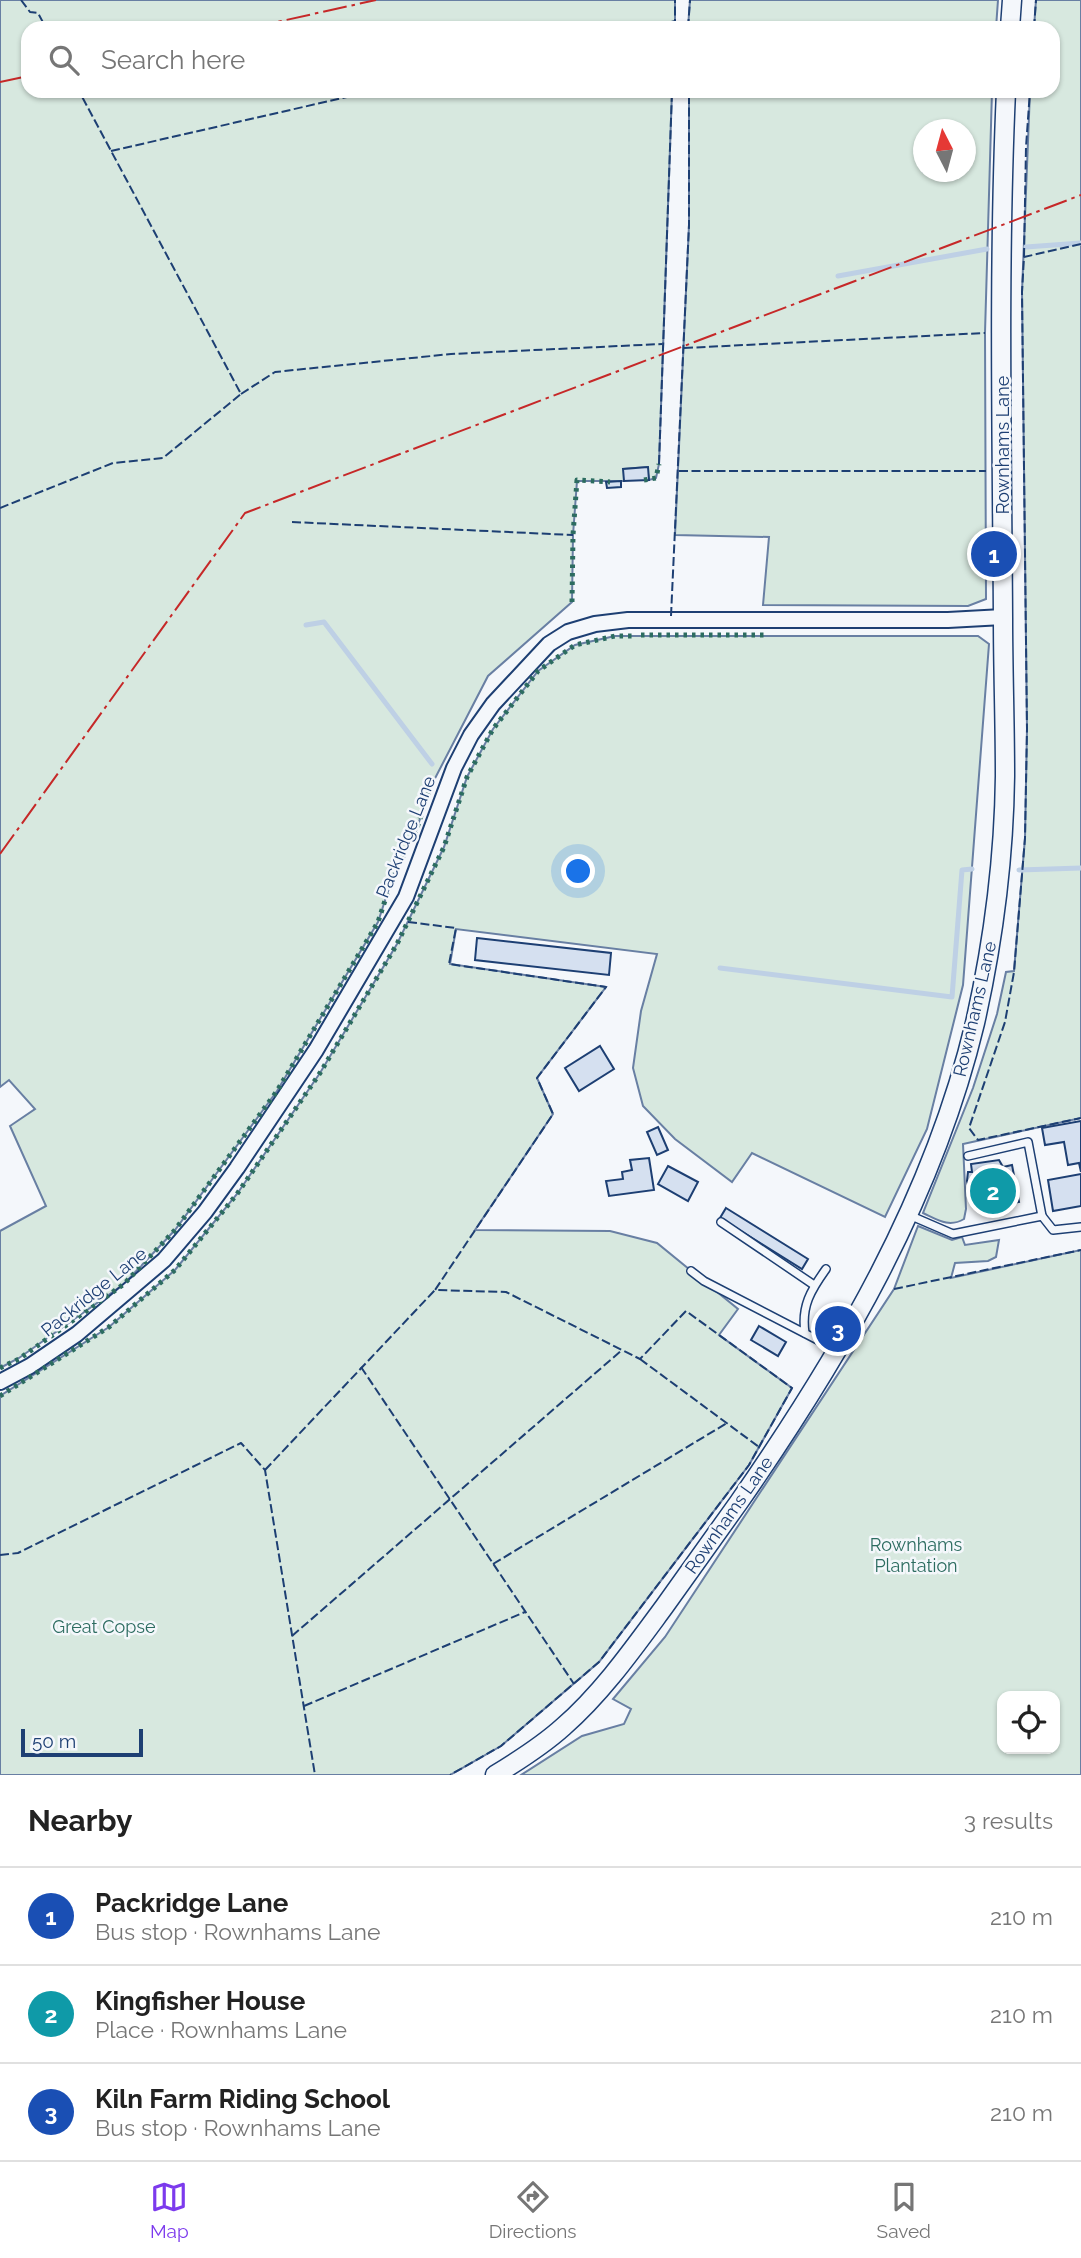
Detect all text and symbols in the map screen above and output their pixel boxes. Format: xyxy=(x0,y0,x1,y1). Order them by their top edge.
search box xyxy=(21,21,1060,98)
icon: search xyxy=(45,41,83,79)
text: Search here xyxy=(101,45,245,75)
north arrow xyxy=(913,119,976,182)
street label: Rownhams Lane xyxy=(992,375,1013,514)
pin: 1 xyxy=(971,528,1017,580)
street label: Packridge Lane xyxy=(372,772,440,901)
your location xyxy=(561,854,595,888)
street label: Rownhams Lane xyxy=(949,939,1000,1079)
pin: 2 xyxy=(970,1165,1016,1217)
street label: Packridge Lane xyxy=(37,1242,151,1340)
pin: 3 xyxy=(815,1303,861,1355)
street label: Rownhams Lane xyxy=(680,1452,777,1577)
park label: Rownhams Plantation xyxy=(870,1534,963,1576)
park label: Great Copse xyxy=(52,1616,156,1637)
map controls xyxy=(997,1691,1060,1754)
button: locate xyxy=(997,1691,1060,1754)
scale bar xyxy=(21,1726,144,1758)
text: 50 m xyxy=(32,1730,76,1752)
text: Nearby xyxy=(28,1803,132,1838)
text: 3 results xyxy=(964,1807,1053,1834)
text: Packridge Lane xyxy=(95,1888,288,1918)
text: 1 xyxy=(45,1903,57,1930)
text: 210 m xyxy=(990,1903,1053,1930)
text: Bus stop · Rownhams Lane xyxy=(95,1918,380,1945)
text: Kingfisher House xyxy=(95,1986,305,2016)
text: 2 xyxy=(45,2001,57,2028)
text: 210 m xyxy=(990,2001,1053,2028)
text: Place · Rownhams Lane xyxy=(95,2016,347,2043)
text: Kiln Farm Riding School xyxy=(95,2084,390,2114)
text: 3 xyxy=(45,2099,57,2126)
text: 210 m xyxy=(990,2099,1053,2126)
text: Bus stop · Rownhams Lane xyxy=(95,2114,380,2141)
tab: Map xyxy=(150,2178,189,2242)
tab: Directions xyxy=(489,2178,577,2242)
tab: Saved xyxy=(877,2178,931,2242)

